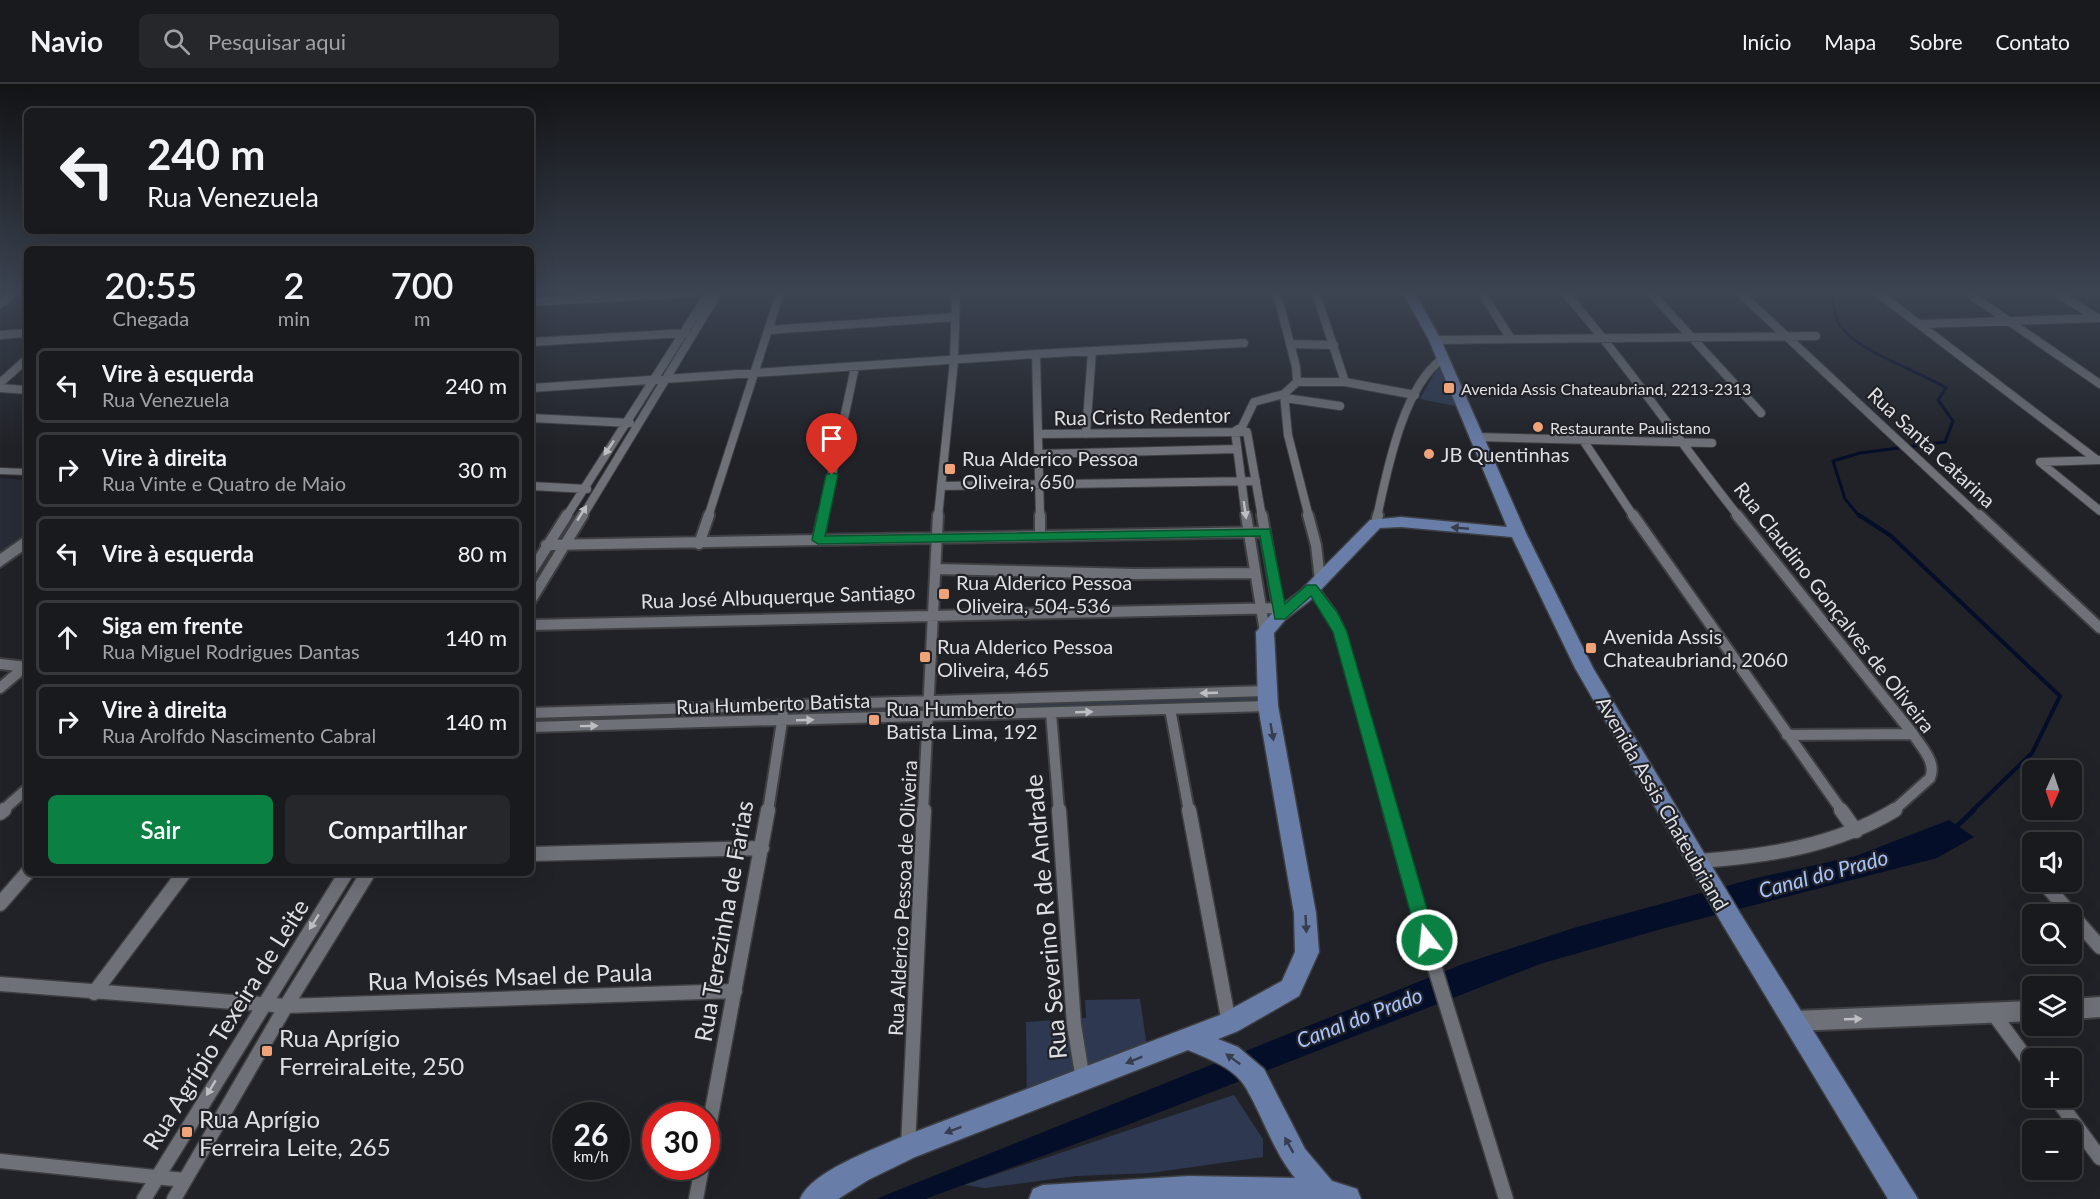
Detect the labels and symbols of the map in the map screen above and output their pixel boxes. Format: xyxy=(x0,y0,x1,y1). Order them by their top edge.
place label: Avenida Assis Chateaubriand, 2213-2313 xyxy=(1461,379,1751,398)
marker: Avenida Assis Chateaubriand, 2213-2313 xyxy=(1442,381,1456,395)
street label: Rua Santa Catarina xyxy=(1863,382,2001,512)
street label: Rua Cristo Redentor xyxy=(1053,402,1231,430)
pin xyxy=(806,413,857,475)
place label: Restaurante Paulistano xyxy=(1550,418,1711,437)
marker: Restaurante Paulistano xyxy=(1531,420,1545,434)
one-way arrow xyxy=(604,439,615,456)
place label: JB Quentinhas xyxy=(1441,442,1569,466)
place label: Rua Alderico Pessoa Oliveira, 650 xyxy=(962,446,1138,493)
marker: JB Quentinhas xyxy=(1422,447,1436,461)
marker: Rua Alderico Pessoa Oliveira, 650 xyxy=(943,462,957,476)
street label: Rua Claudino Gonçalves de Oliveira xyxy=(1730,477,1940,737)
one-way arrow xyxy=(1240,500,1249,519)
one-way arrow xyxy=(576,505,587,522)
one-way arrow xyxy=(1451,523,1470,533)
place label: Rua Alderico Pessoa Oliveira, 504-536 xyxy=(956,570,1132,617)
street label: Rua José Albuquerque Santiago xyxy=(640,579,916,613)
marker: Rua Alderico Pessoa Oliveira, 504-536 xyxy=(937,587,951,601)
place label: Avenida Assis Chateaubriand, 2060 xyxy=(1603,624,1788,671)
place label: Rua Alderico Pessoa Oliveira, 465 xyxy=(937,634,1113,681)
marker: Avenida Assis Chateaubriand, 2060 xyxy=(1584,641,1598,655)
marker: Rua Alderico Pessoa Oliveira, 465 xyxy=(918,650,932,664)
street label: Rua Humberto Batista xyxy=(675,688,871,718)
one-way arrow xyxy=(1199,688,1218,698)
street label: Avenida Assis Chateubriand xyxy=(1592,692,1734,914)
place label: Rua Humberto Batista Lima, 192 xyxy=(886,696,1038,743)
one-way arrow xyxy=(1075,707,1094,717)
marker: Rua Humberto Batista Lima, 192 xyxy=(867,713,881,727)
one-way arrow xyxy=(796,716,815,725)
one-way arrow xyxy=(580,721,599,730)
one-way arrow xyxy=(1268,723,1277,742)
street label: Rua Alderico Pessoa de Oliveira xyxy=(883,760,921,1036)
north arrow xyxy=(2022,760,2082,820)
street label: Rua Severino R de Andrade xyxy=(1018,773,1072,1061)
street label: Rua Terezinha de Farias xyxy=(687,798,759,1044)
water label: Canal do Prado xyxy=(1755,844,1891,902)
street label: Rua Agrípio Texeira de Leite xyxy=(136,893,314,1155)
position arrow xyxy=(1395,908,1459,972)
one-way arrow xyxy=(309,914,320,931)
one-way arrow xyxy=(1301,915,1310,934)
street label: Rua Moisés Msael de Paula xyxy=(367,957,653,995)
water label: Canal do Prado xyxy=(1292,981,1426,1053)
one-way arrow xyxy=(1843,1014,1862,1023)
place label: Rua Aprígio FerreiraLeite, 250 xyxy=(279,1023,464,1080)
marker: Rua Aprígio FerreiraLeite, 250 xyxy=(260,1044,274,1058)
one-way arrow xyxy=(1226,1053,1242,1065)
one-way arrow xyxy=(1125,1055,1143,1065)
one-way arrow xyxy=(206,1080,217,1096)
speed limit sign: 30 xyxy=(642,1102,720,1180)
place label: Rua Aprígio Ferreira Leite, 265 xyxy=(199,1104,391,1161)
marker: Rua Aprígio Ferreira Leite, 265 xyxy=(180,1125,194,1139)
one-way arrow xyxy=(943,1125,961,1135)
one-way arrow xyxy=(1284,1136,1294,1153)

